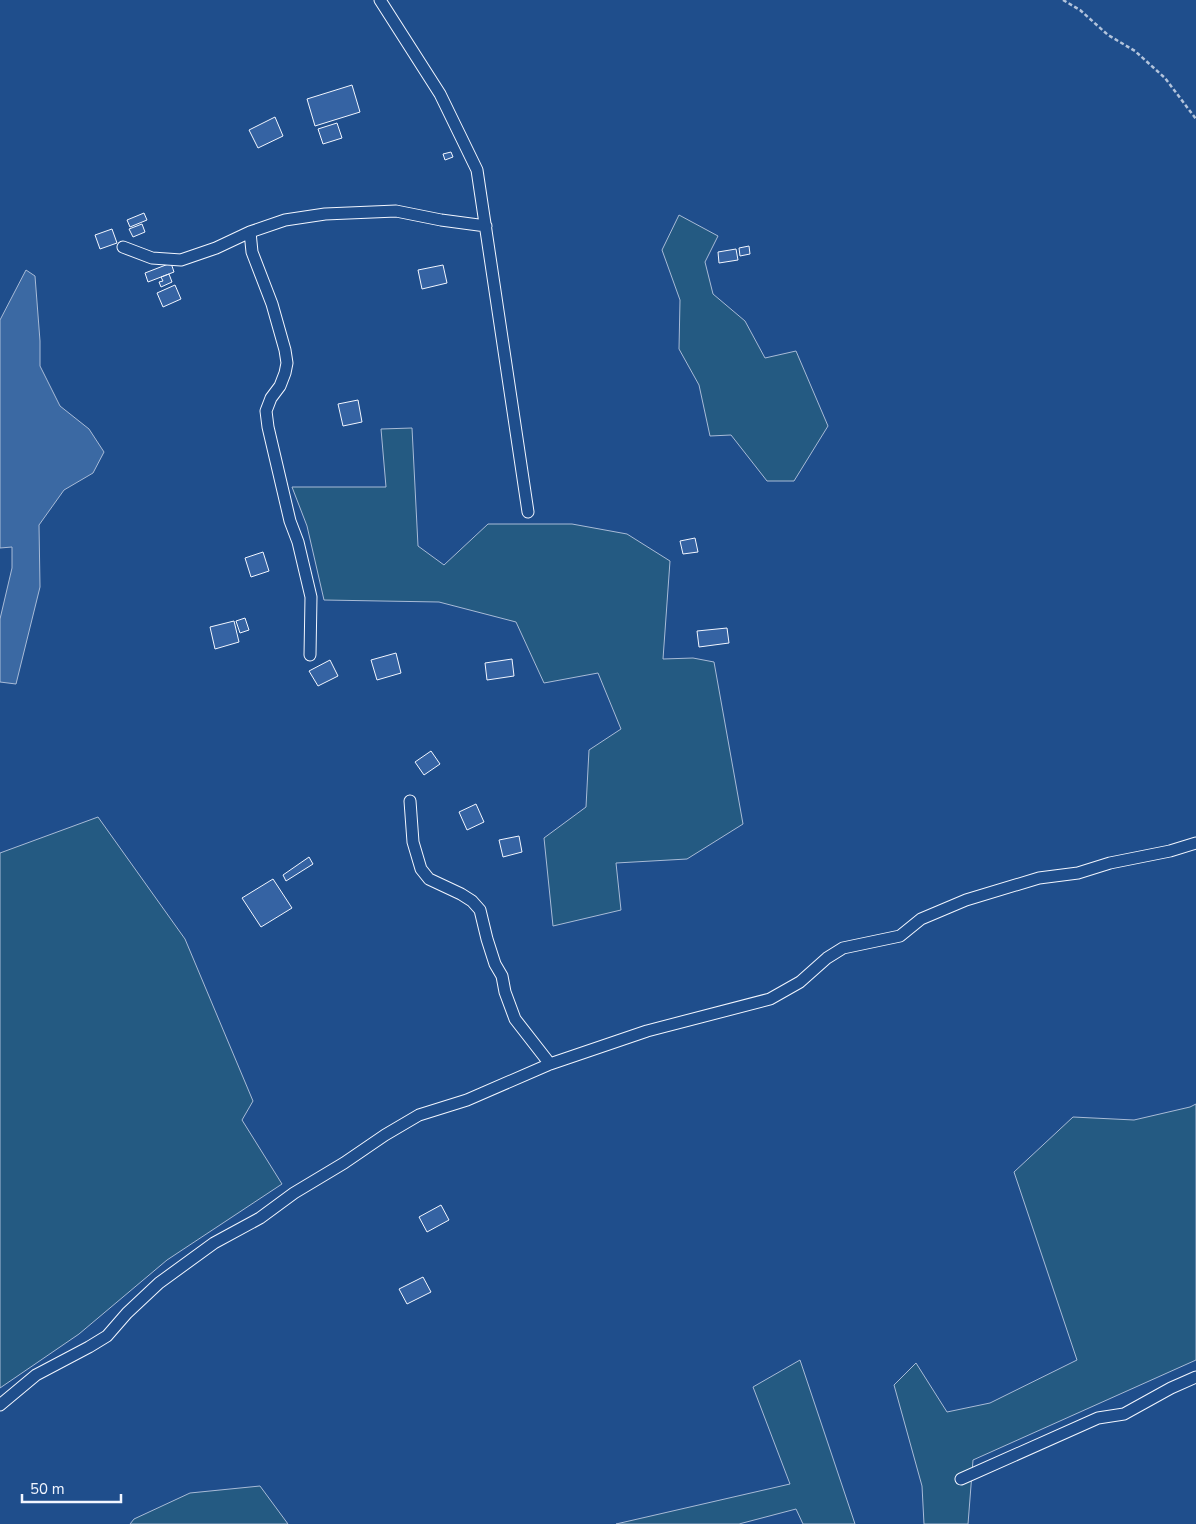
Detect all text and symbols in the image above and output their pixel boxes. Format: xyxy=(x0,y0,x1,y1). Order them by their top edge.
scale bar xyxy=(22,1472,121,1504)
text: 50 m xyxy=(30,1479,65,1499)

